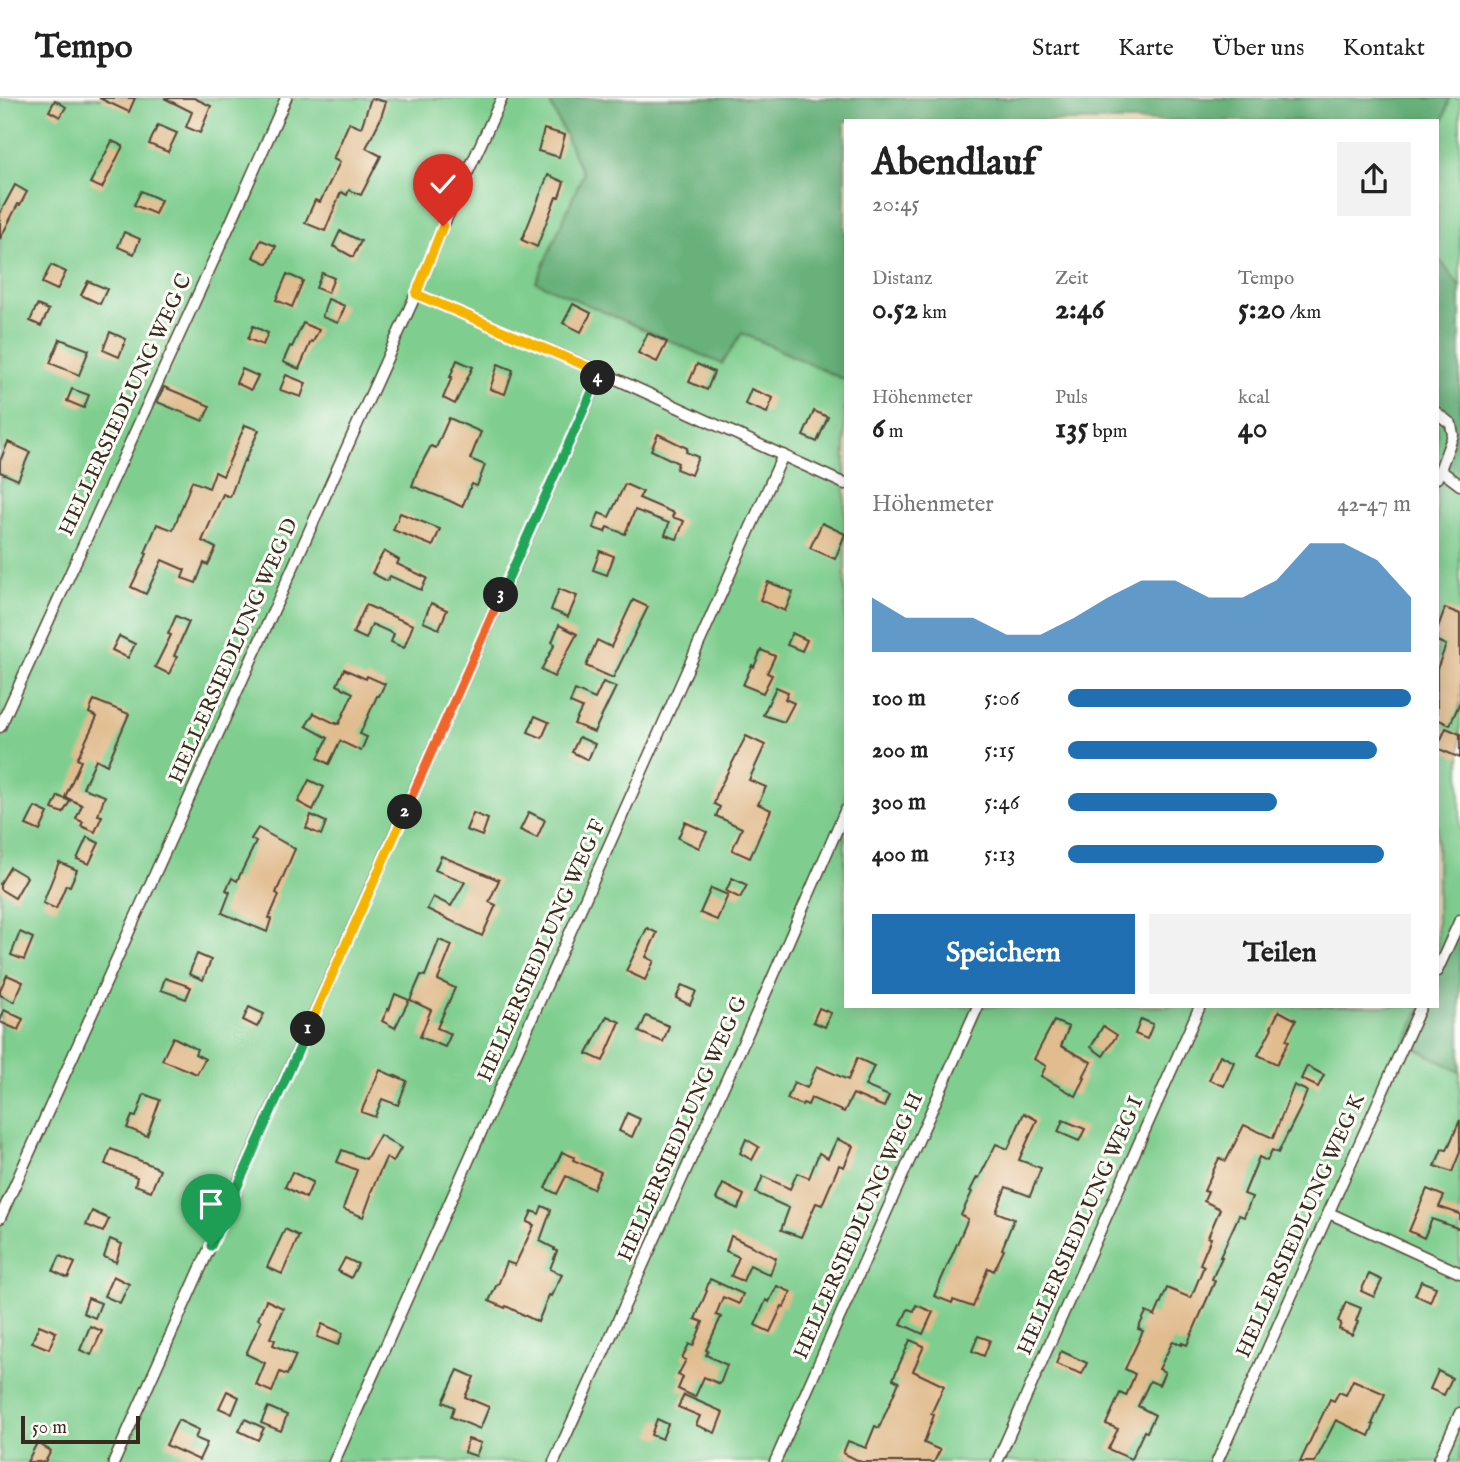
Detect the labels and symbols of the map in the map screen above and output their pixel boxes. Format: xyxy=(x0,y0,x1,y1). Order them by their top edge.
pin xyxy=(413,154,473,226)
street label: HELLERSIEDLUNG WEG C xyxy=(53,270,199,540)
pin: 4 xyxy=(580,360,616,396)
street label: HELLERSIEDLUNG WEG D xyxy=(163,514,305,788)
pin: 3 xyxy=(484,578,518,612)
pin: 2 xyxy=(388,794,422,830)
street label: HELLERSIEDLUNG WEG F xyxy=(472,816,612,1086)
street label: HELLERSIEDLUNG WEG G xyxy=(612,992,754,1266)
pin: 1 xyxy=(290,1012,326,1046)
street label: HELLERSIEDLUNG WEG H xyxy=(788,1088,930,1364)
street label: HELLERSIEDLUNG WEG K xyxy=(1230,1089,1372,1362)
street label: HELLERSIEDLUNG WEG I xyxy=(1012,1093,1150,1359)
pin xyxy=(181,1174,241,1246)
scale bar xyxy=(21,1413,140,1445)

